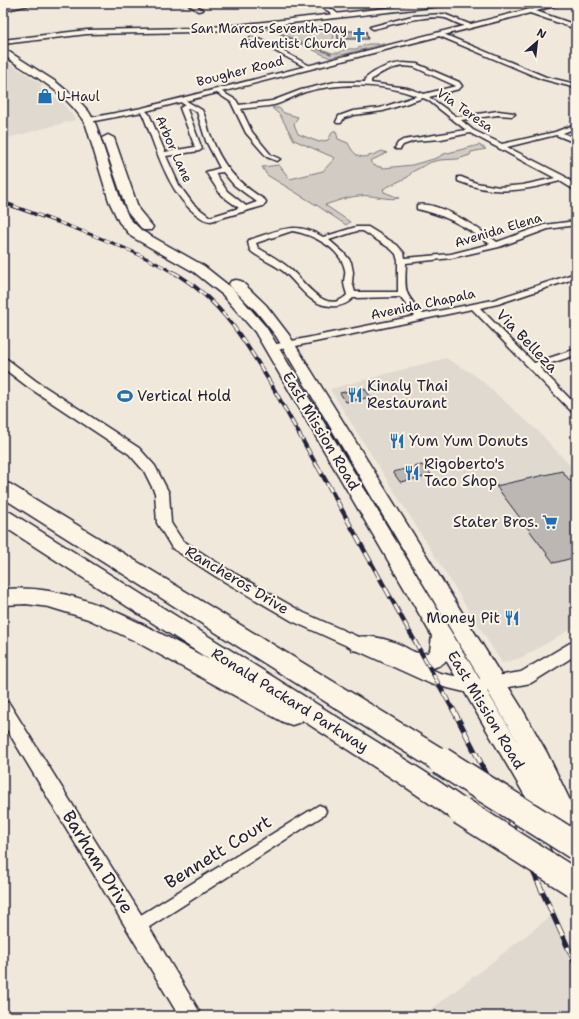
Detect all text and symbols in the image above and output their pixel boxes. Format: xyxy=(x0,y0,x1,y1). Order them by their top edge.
place label: San Marcos Seventh-Day Adventist Church xyxy=(191,20,347,52)
north arrow xyxy=(517,22,557,62)
text: N xyxy=(534,25,549,42)
church icon: San Marcos Seventh-Day Adventist Church xyxy=(350,26,368,44)
street label: Bougher Road xyxy=(195,52,285,90)
street label: Via Teresa xyxy=(433,84,497,136)
shop icon: U-Haul xyxy=(36,87,54,105)
place label: U-Haul xyxy=(57,88,100,105)
street label: Arbor Lane xyxy=(152,113,196,185)
street label: Avenida Elena xyxy=(452,209,544,251)
street label: Avenida Chapala xyxy=(369,285,477,323)
street label: Via Belleza xyxy=(492,305,563,377)
street label: East Mission Road xyxy=(278,368,365,494)
place label: Kinaly Thai Restaurant xyxy=(367,376,448,413)
place label: Vertical Hold xyxy=(137,386,231,406)
restaurant icon: Kinaly Thai Restaurant xyxy=(346,386,364,404)
sports icon: Vertical Hold xyxy=(116,387,134,405)
place label: Yum Yum Donuts xyxy=(409,431,529,451)
restaurant icon: Yum Yum Donuts xyxy=(388,432,406,450)
place label: Rigoberto's Taco Shop xyxy=(424,454,505,491)
restaurant icon: Rigoberto's Taco Shop xyxy=(403,464,421,482)
place label: Stater Bros. xyxy=(453,512,538,532)
supermarket icon: Stater Bros. xyxy=(541,513,559,531)
street label: Rancheros Drive xyxy=(181,541,293,619)
place label: Money Pit xyxy=(426,608,500,628)
restaurant icon: Money Pit xyxy=(503,609,521,627)
street label: Ronald Packard Parkway xyxy=(208,643,372,757)
street label: East Mission Road xyxy=(443,647,530,773)
street label: Barham Drive xyxy=(57,806,139,918)
street label: Bennett Court xyxy=(160,810,276,894)

